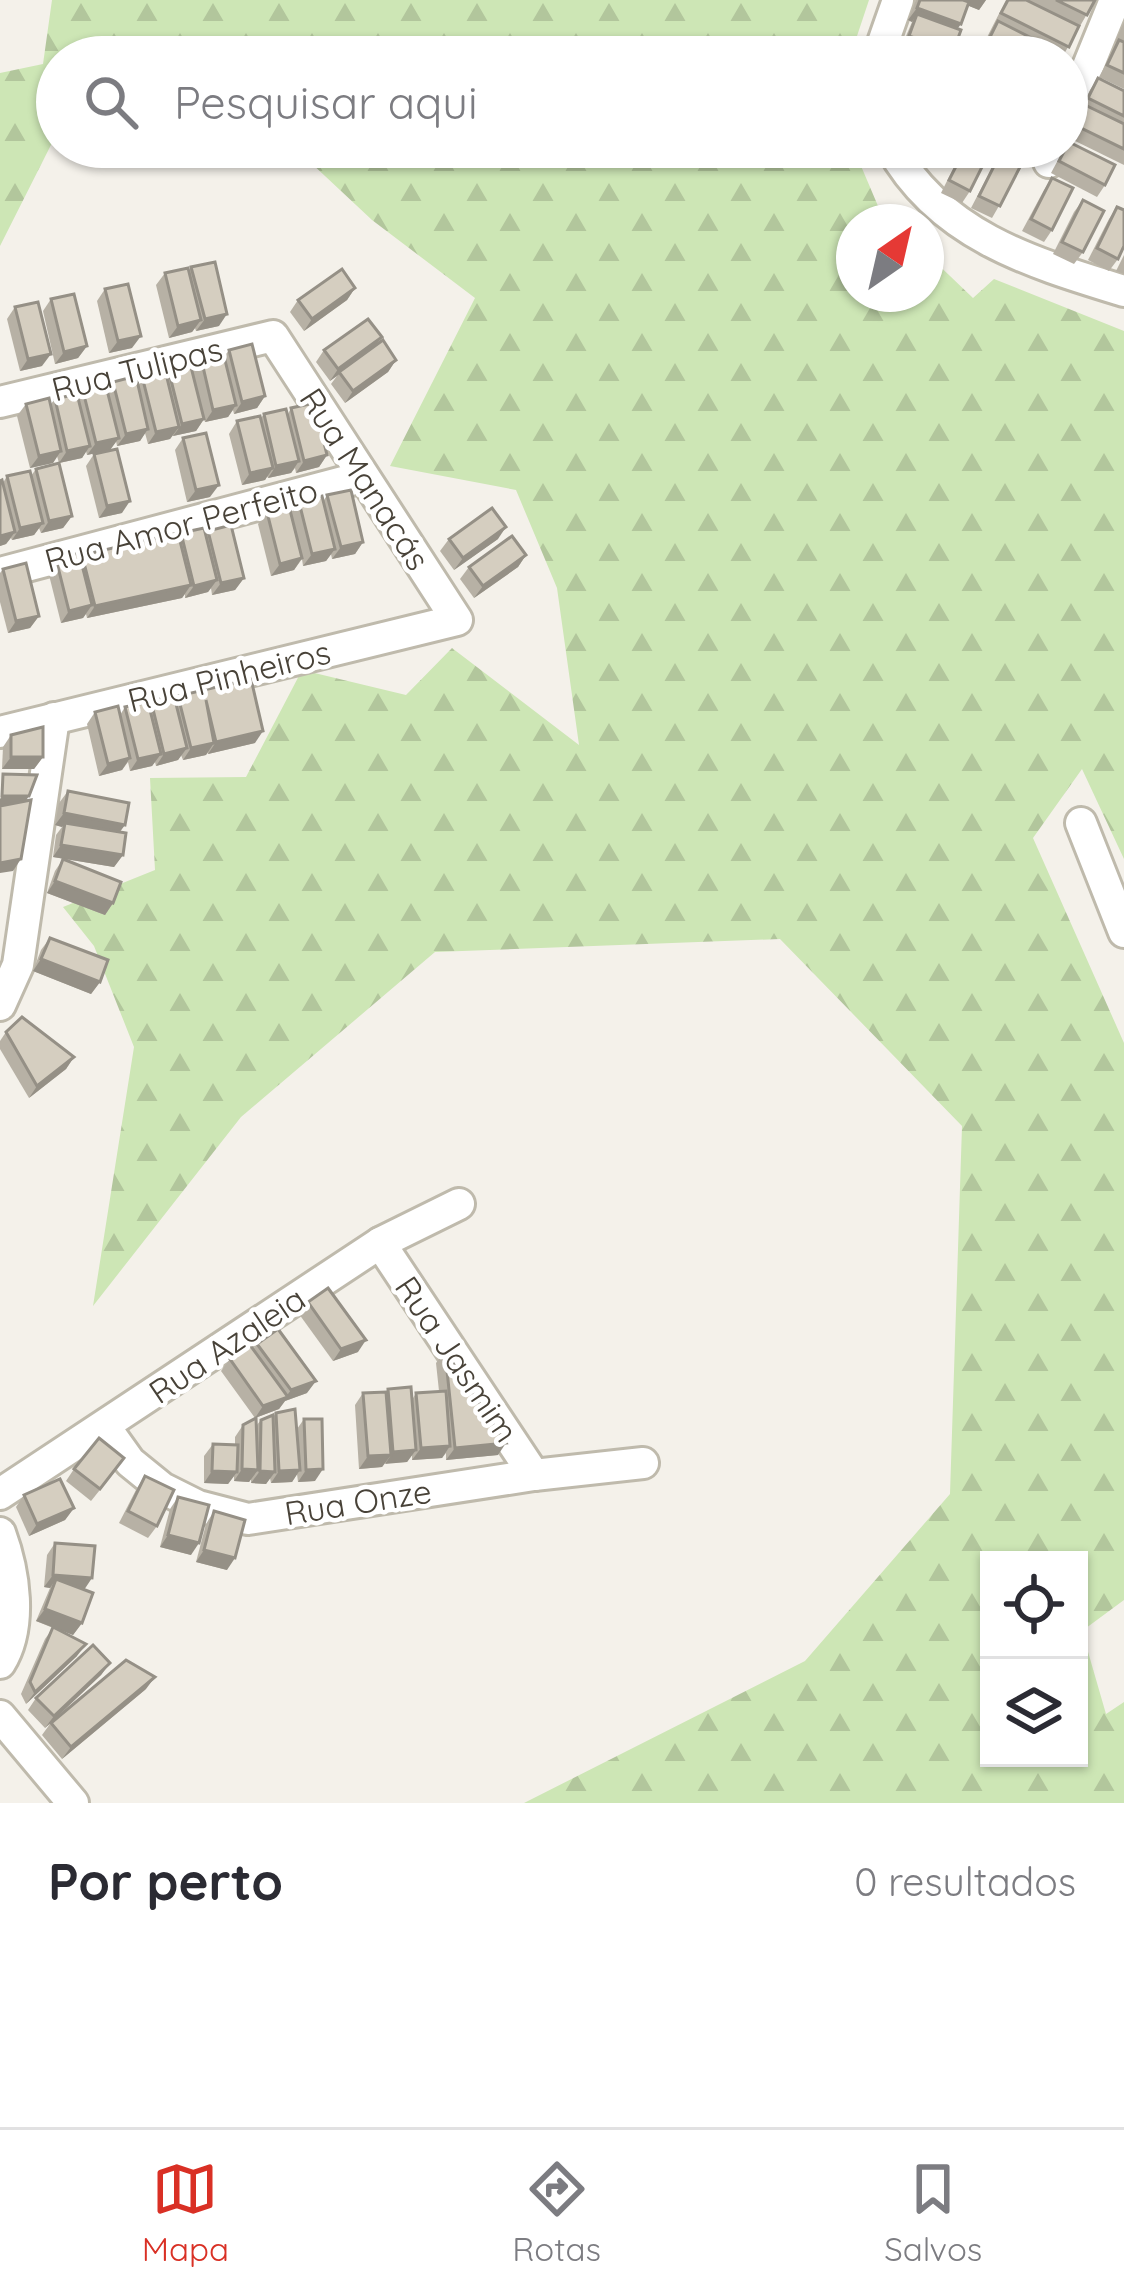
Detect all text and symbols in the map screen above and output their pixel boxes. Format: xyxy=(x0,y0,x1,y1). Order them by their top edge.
search box xyxy=(36,36,1088,168)
icon: search xyxy=(78,69,144,135)
text: Pesquisar aqui xyxy=(174,74,478,130)
north arrow xyxy=(836,204,944,312)
street label: Rua Tulipas xyxy=(47,328,226,410)
street label: Rua Manacás xyxy=(291,380,439,577)
street label: Rua Amor Perfeito xyxy=(40,468,322,581)
street label: Rua Pinheiros xyxy=(123,631,334,720)
street label: Rua Jasmim xyxy=(387,1268,528,1449)
street label: Rua Azaleia xyxy=(141,1277,313,1412)
street label: Rua Onze xyxy=(282,1470,434,1533)
map controls xyxy=(980,1551,1088,1767)
button: locate xyxy=(980,1551,1088,1659)
button: layers xyxy=(980,1659,1088,1767)
text: Por perto xyxy=(48,1849,283,1913)
text: 0 resultados xyxy=(854,1857,1076,1906)
tab: Mapa xyxy=(142,2156,229,2269)
tab: Rotas xyxy=(512,2156,601,2269)
tab: Salvos xyxy=(884,2156,982,2269)

